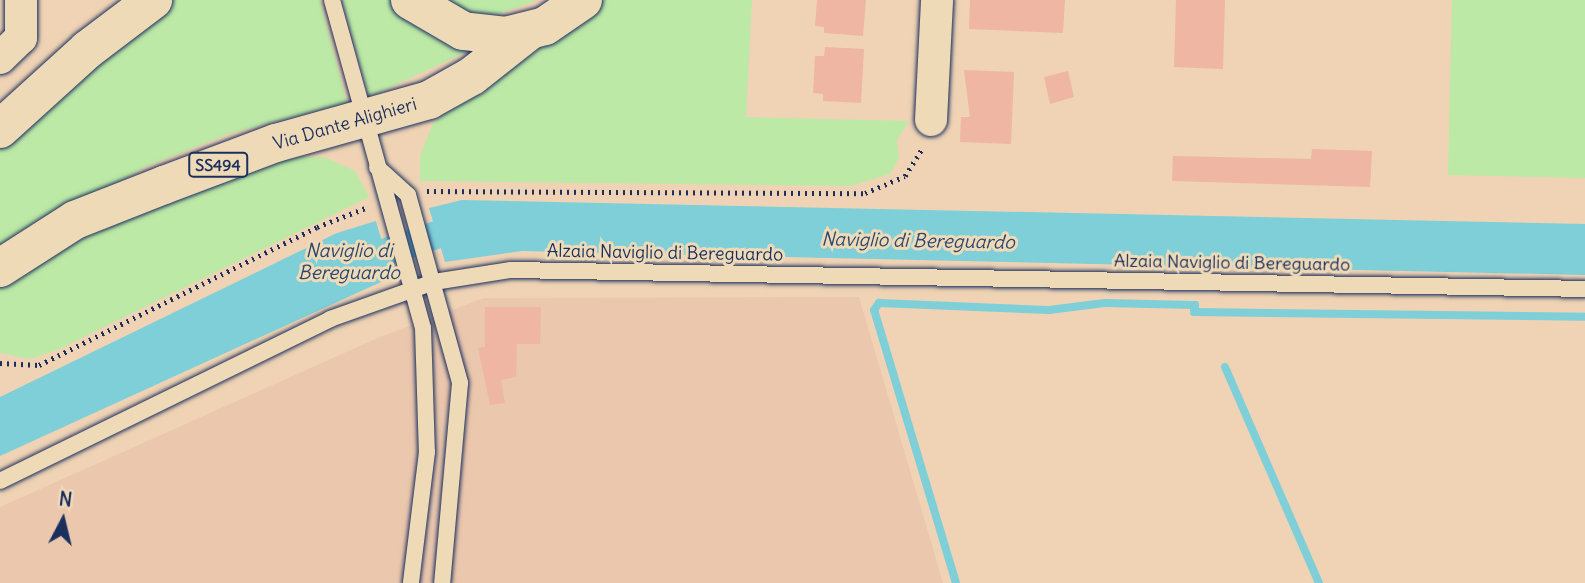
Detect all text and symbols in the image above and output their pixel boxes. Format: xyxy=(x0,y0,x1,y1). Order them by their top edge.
street label: Via Dante Alighieri xyxy=(271,93,419,155)
road number: SS494 xyxy=(188,153,248,178)
water label: Naviglio di Bereguardo xyxy=(821,228,1015,254)
water label: Naviglio di Bereguardo xyxy=(298,240,400,284)
street label: Alzaia Naviglio di Bereguardo xyxy=(547,240,783,266)
street label: Alzaia Naviglio di Bereguardo xyxy=(1114,250,1350,276)
north arrow xyxy=(28,485,98,555)
text: N xyxy=(58,486,74,512)

